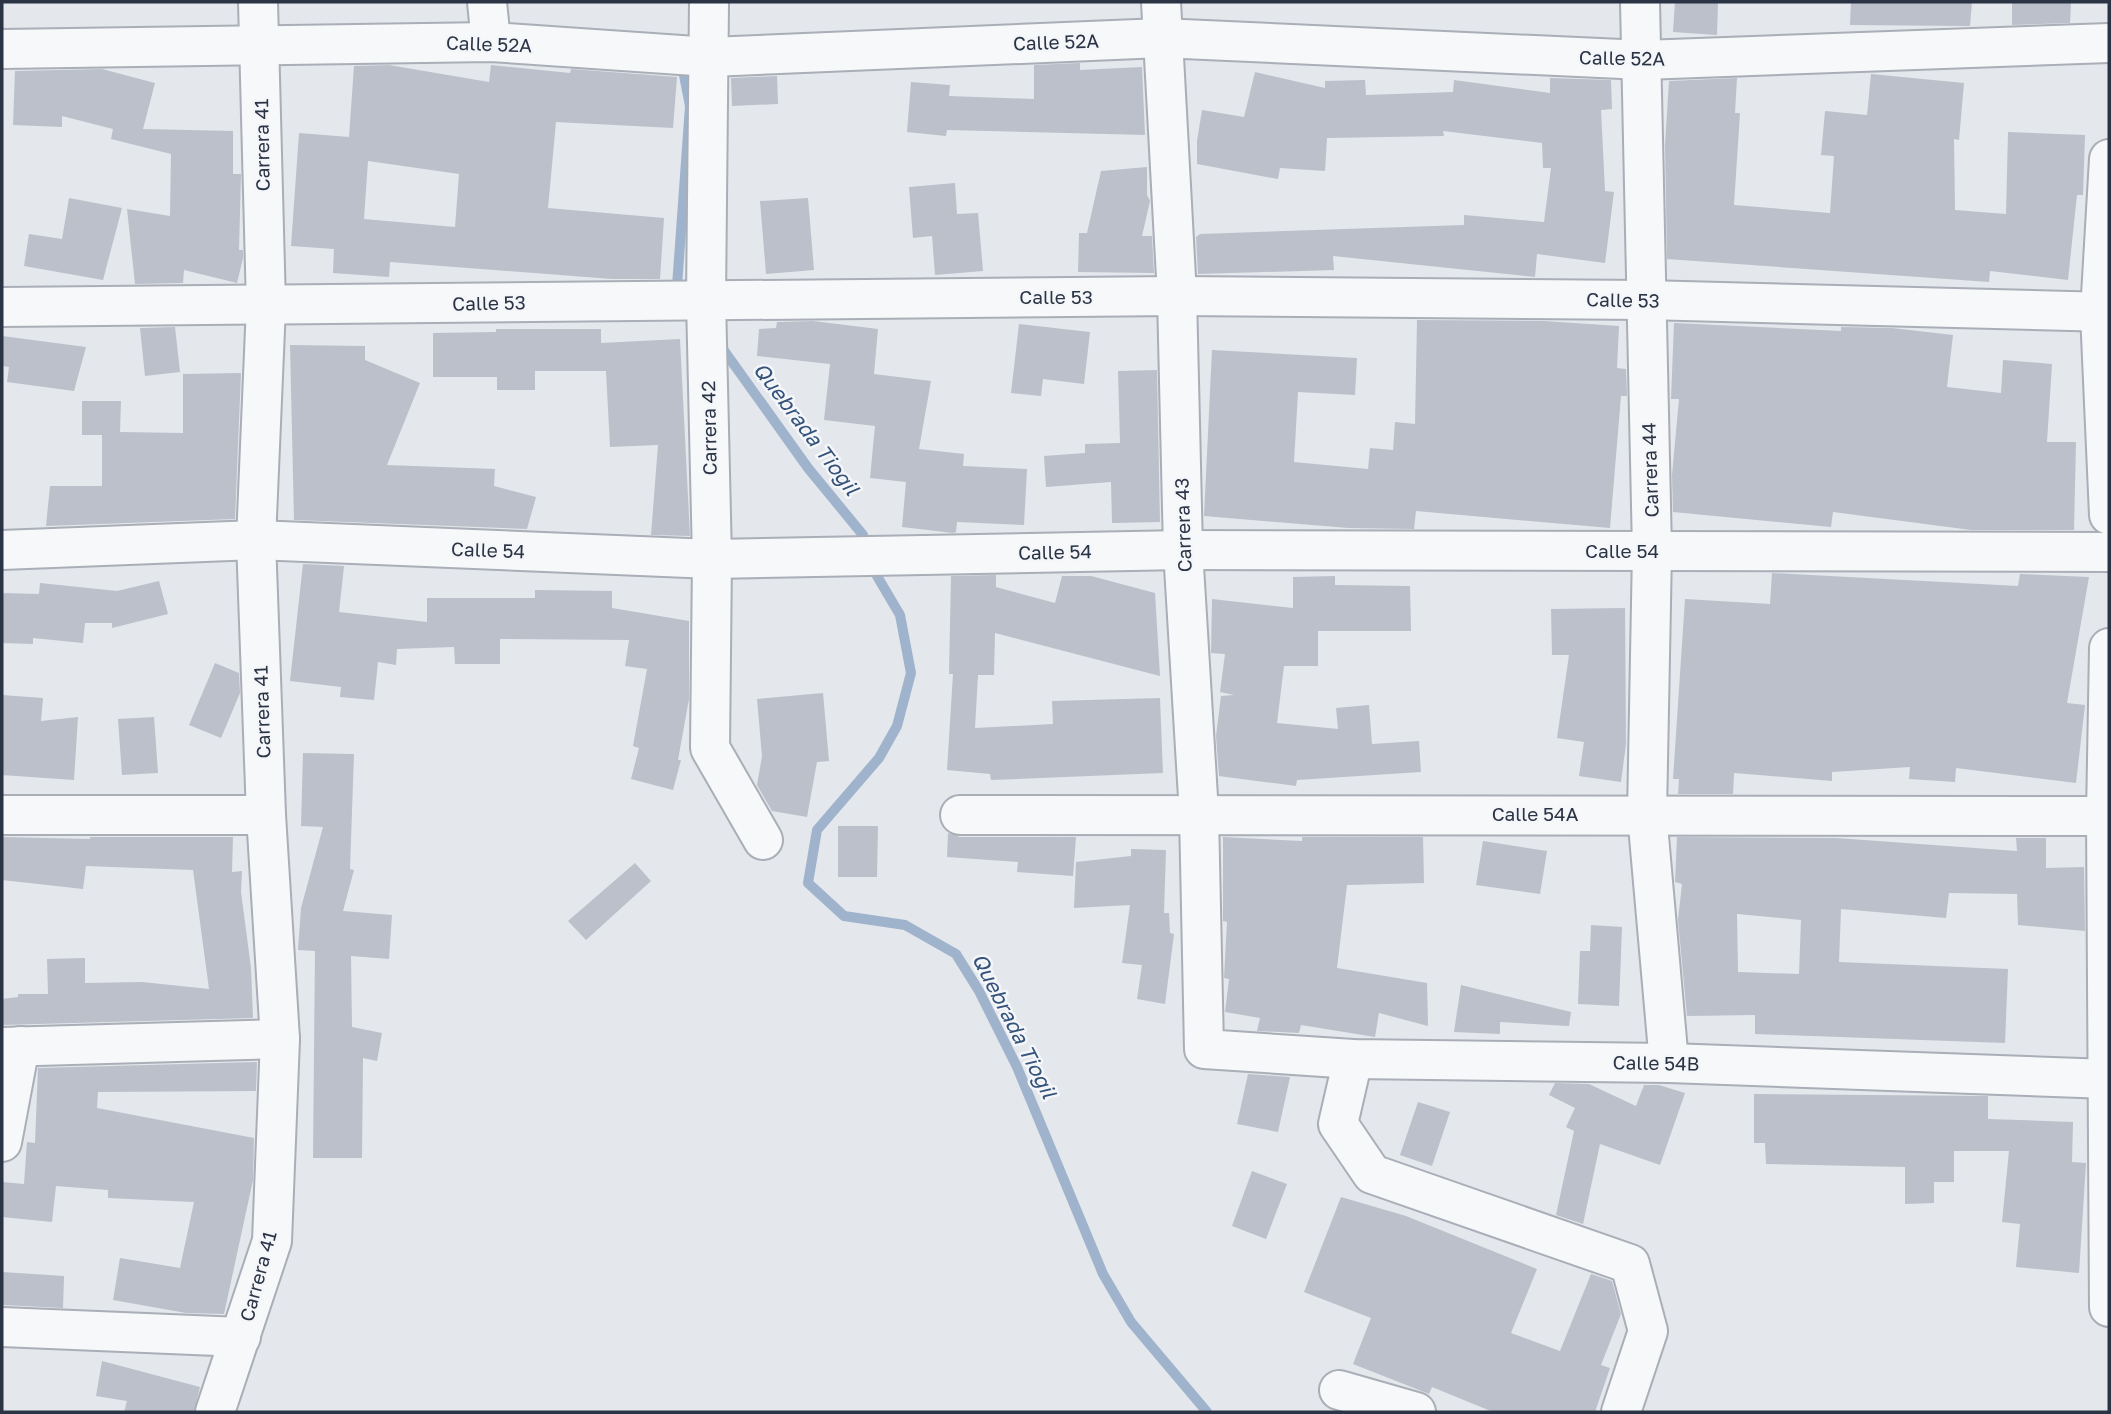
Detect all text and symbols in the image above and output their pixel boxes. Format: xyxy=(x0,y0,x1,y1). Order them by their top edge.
street label: Calle 52A xyxy=(1013,28,1100,54)
street label: Calle 52A xyxy=(446,31,533,57)
street label: Calle 52A xyxy=(1579,45,1666,70)
street label: Carrera 41 xyxy=(249,98,274,192)
street label: Calle 53 xyxy=(1019,285,1093,308)
street label: Calle 53 xyxy=(1586,287,1660,312)
street label: Calle 53 xyxy=(452,290,526,315)
water label: Quebrada Tiogil xyxy=(748,357,866,501)
street label: Carrera 42 xyxy=(696,381,721,476)
street label: Carrera 44 xyxy=(1636,422,1663,518)
street label: Carrera 43 xyxy=(1169,477,1196,573)
street label: Calle 54 xyxy=(451,537,525,562)
street label: Calle 54 xyxy=(1018,539,1092,564)
street label: Calle 54 xyxy=(1585,539,1659,562)
street label: Carrera 41 xyxy=(248,665,275,759)
street label: Calle 54A xyxy=(1492,802,1579,825)
water label: Quebrada Tiogil xyxy=(967,948,1063,1104)
street label: Calle 54B xyxy=(1612,1050,1700,1075)
street label: Carrera 41 xyxy=(234,1228,281,1324)

